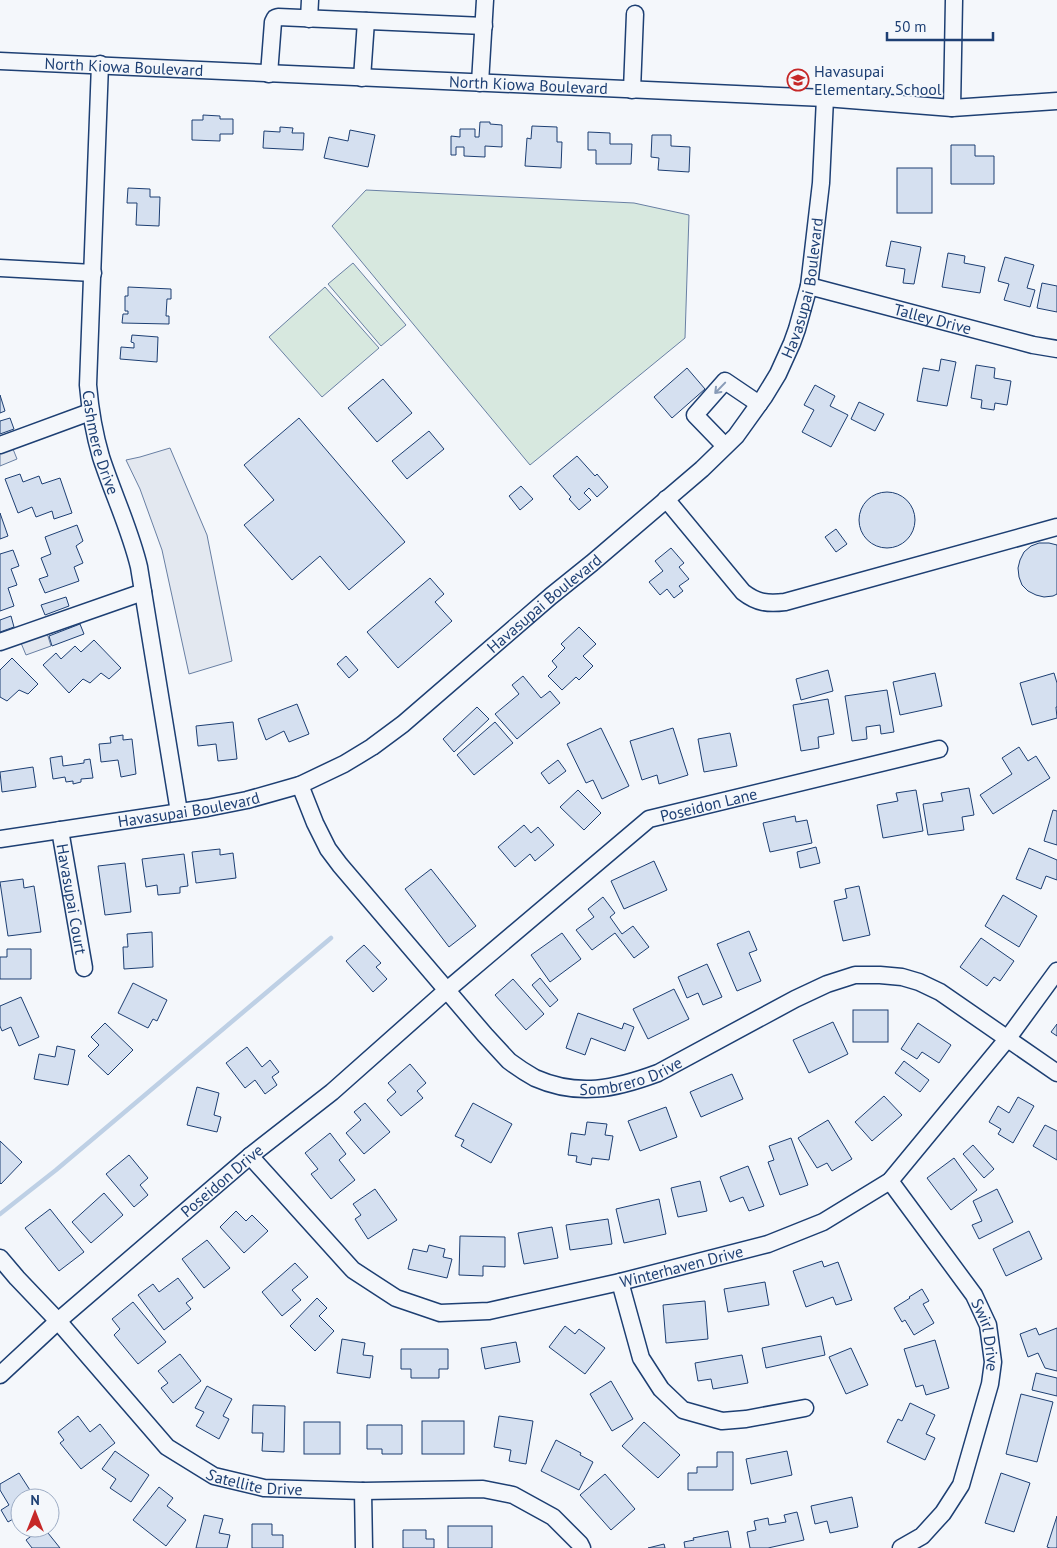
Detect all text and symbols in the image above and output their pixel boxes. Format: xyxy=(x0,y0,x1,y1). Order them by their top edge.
scale bar xyxy=(887,10,993,42)
text: 50 m xyxy=(894,17,927,36)
street label: North Kiowa Boulevard xyxy=(44,53,204,80)
place label: Havasupai Elementary School xyxy=(814,61,942,99)
school or university icon: Havasupai Elementary School xyxy=(786,68,810,92)
street label: North Kiowa Boulevard xyxy=(449,71,608,98)
street label: Havasupai Boulevard xyxy=(777,217,827,361)
street label: Talley Drive xyxy=(892,299,974,338)
one-way arrow xyxy=(714,382,726,394)
street label: Cashmere Drive xyxy=(78,389,124,497)
street label: Havasupai Boulevard xyxy=(483,549,606,657)
street label: Poseidon Lane xyxy=(658,783,759,826)
street label: Havasupai Boulevard xyxy=(116,787,262,831)
street label: Havasupai Court xyxy=(53,842,92,956)
street label: Sombrero Drive xyxy=(579,1052,685,1099)
street label: Poseidon Drive xyxy=(176,1140,267,1221)
street label: Winterhaven Drive xyxy=(618,1241,745,1292)
street label: Swirl Drive xyxy=(967,1295,1003,1373)
street label: Satellite Drive xyxy=(203,1464,303,1499)
north arrow xyxy=(10,1488,60,1538)
text: N xyxy=(30,1491,40,1509)

